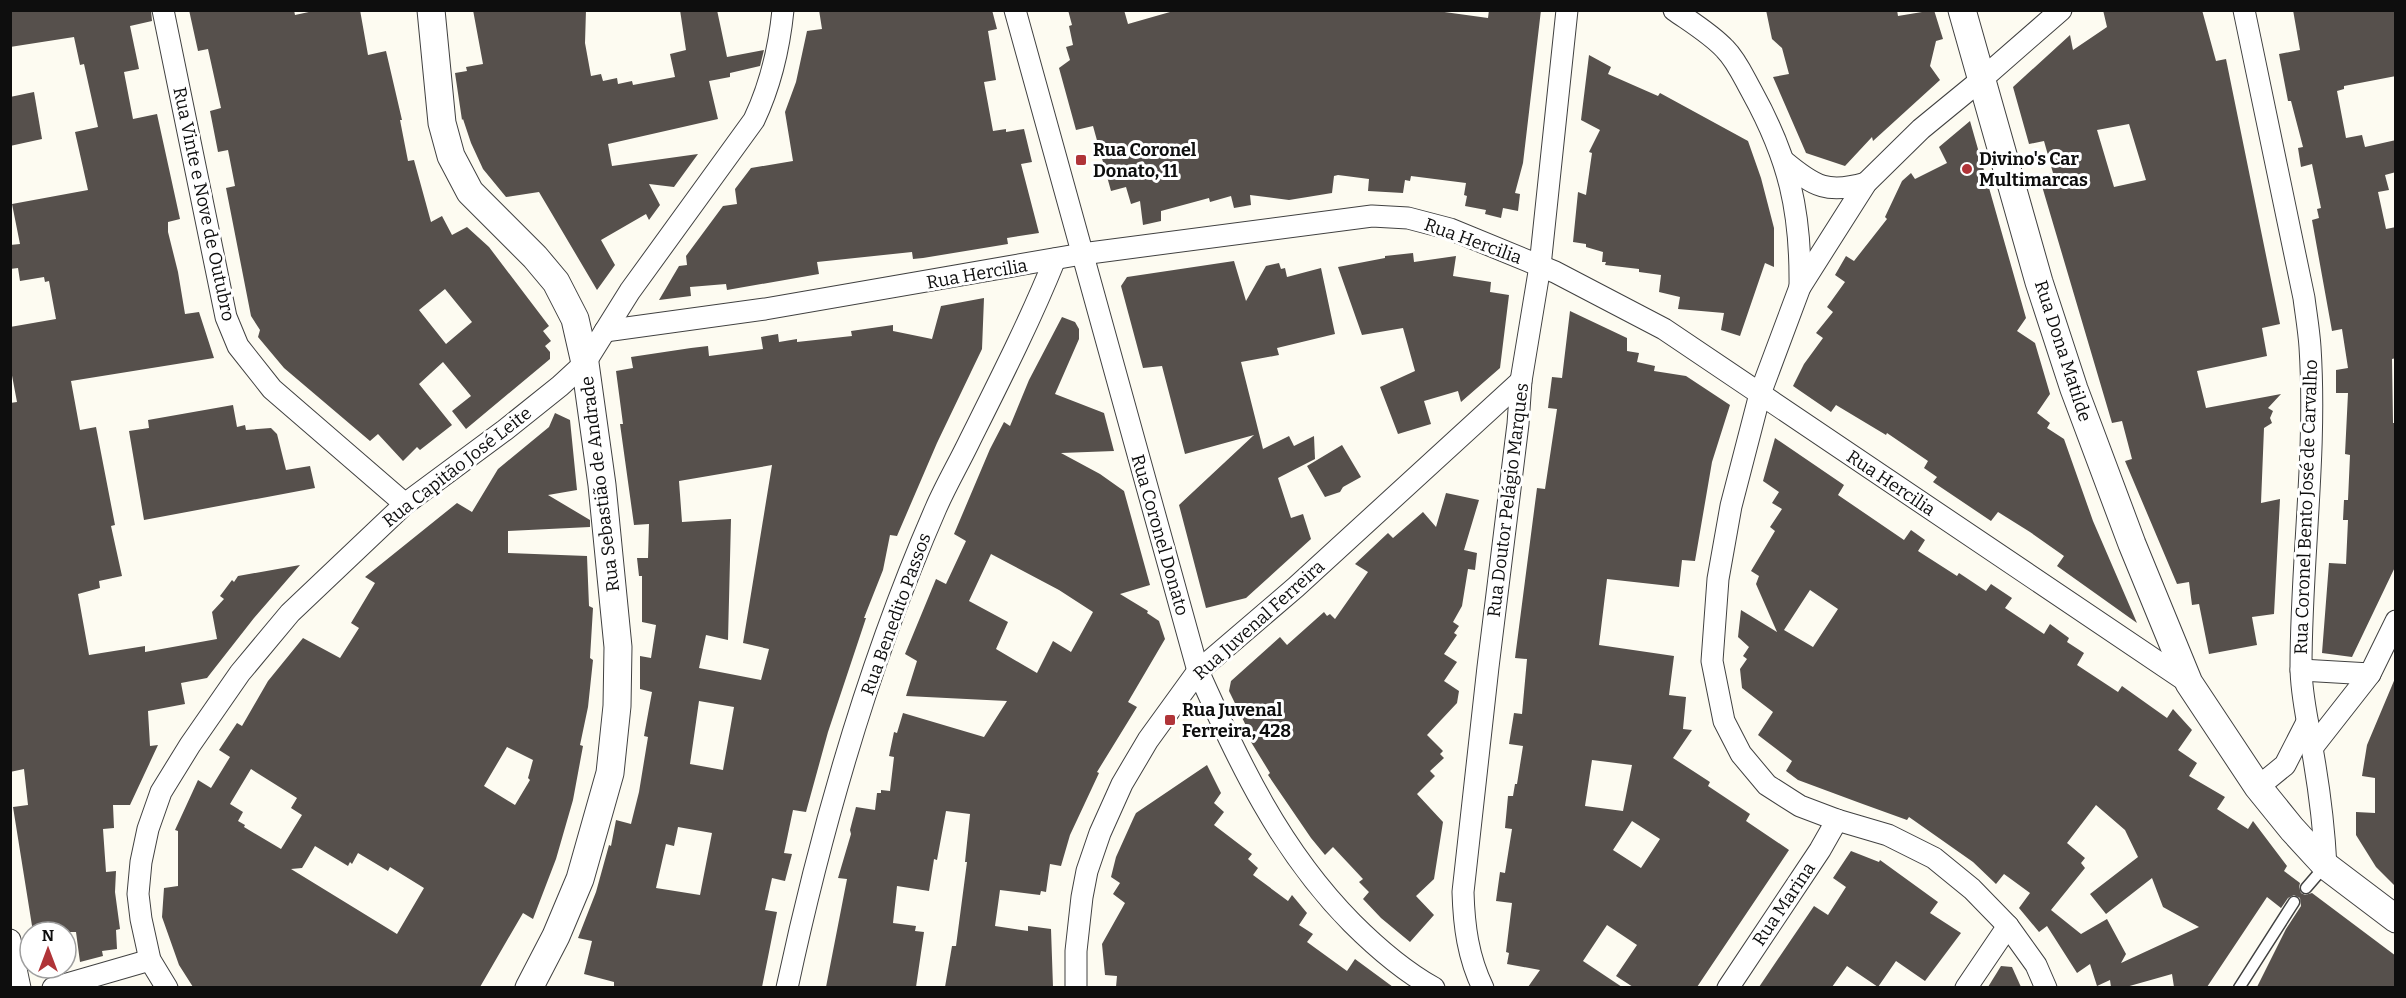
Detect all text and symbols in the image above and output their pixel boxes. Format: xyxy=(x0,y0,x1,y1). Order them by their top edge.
street label: Rua Vinte e Nove de Outubro xyxy=(168,85,240,323)
place label: Rua Coronel Donato, 11 xyxy=(1093,139,1197,182)
place label: Divino's Car Multimarcas xyxy=(1979,148,2088,191)
marker: Rua Coronel Donato, 11 xyxy=(1074,153,1088,167)
marker: Divino's Car Multimarcas xyxy=(1960,162,1974,176)
street label: Rua Hercilia xyxy=(1421,213,1525,269)
street label: Rua Hercilia xyxy=(925,254,1029,294)
street label: Rua Dona Matilde xyxy=(2030,278,2096,424)
street label: Rua Coronel Bento José de Carvalho xyxy=(2290,359,2322,655)
street label: Rua Sebastião de Andrade xyxy=(576,375,624,593)
street label: Rua Doutor Pelágio Marques xyxy=(1483,382,1533,618)
street label: Rua Capitão José Leite xyxy=(378,402,536,532)
street label: Rua Hercilia xyxy=(1843,445,1940,521)
street label: Rua Coronel Donato xyxy=(1126,452,1194,618)
street label: Rua Benedito Passos xyxy=(856,530,936,698)
street label: Rua Juvenal Ferreira xyxy=(1189,555,1329,685)
place label: Rua Juvenal Ferreira, 428 xyxy=(1182,699,1291,742)
marker: Rua Juvenal Ferreira, 428 xyxy=(1163,713,1177,727)
street label: Rua Marina xyxy=(1748,858,1820,950)
north arrow xyxy=(18,920,78,980)
text: N xyxy=(42,926,54,945)

